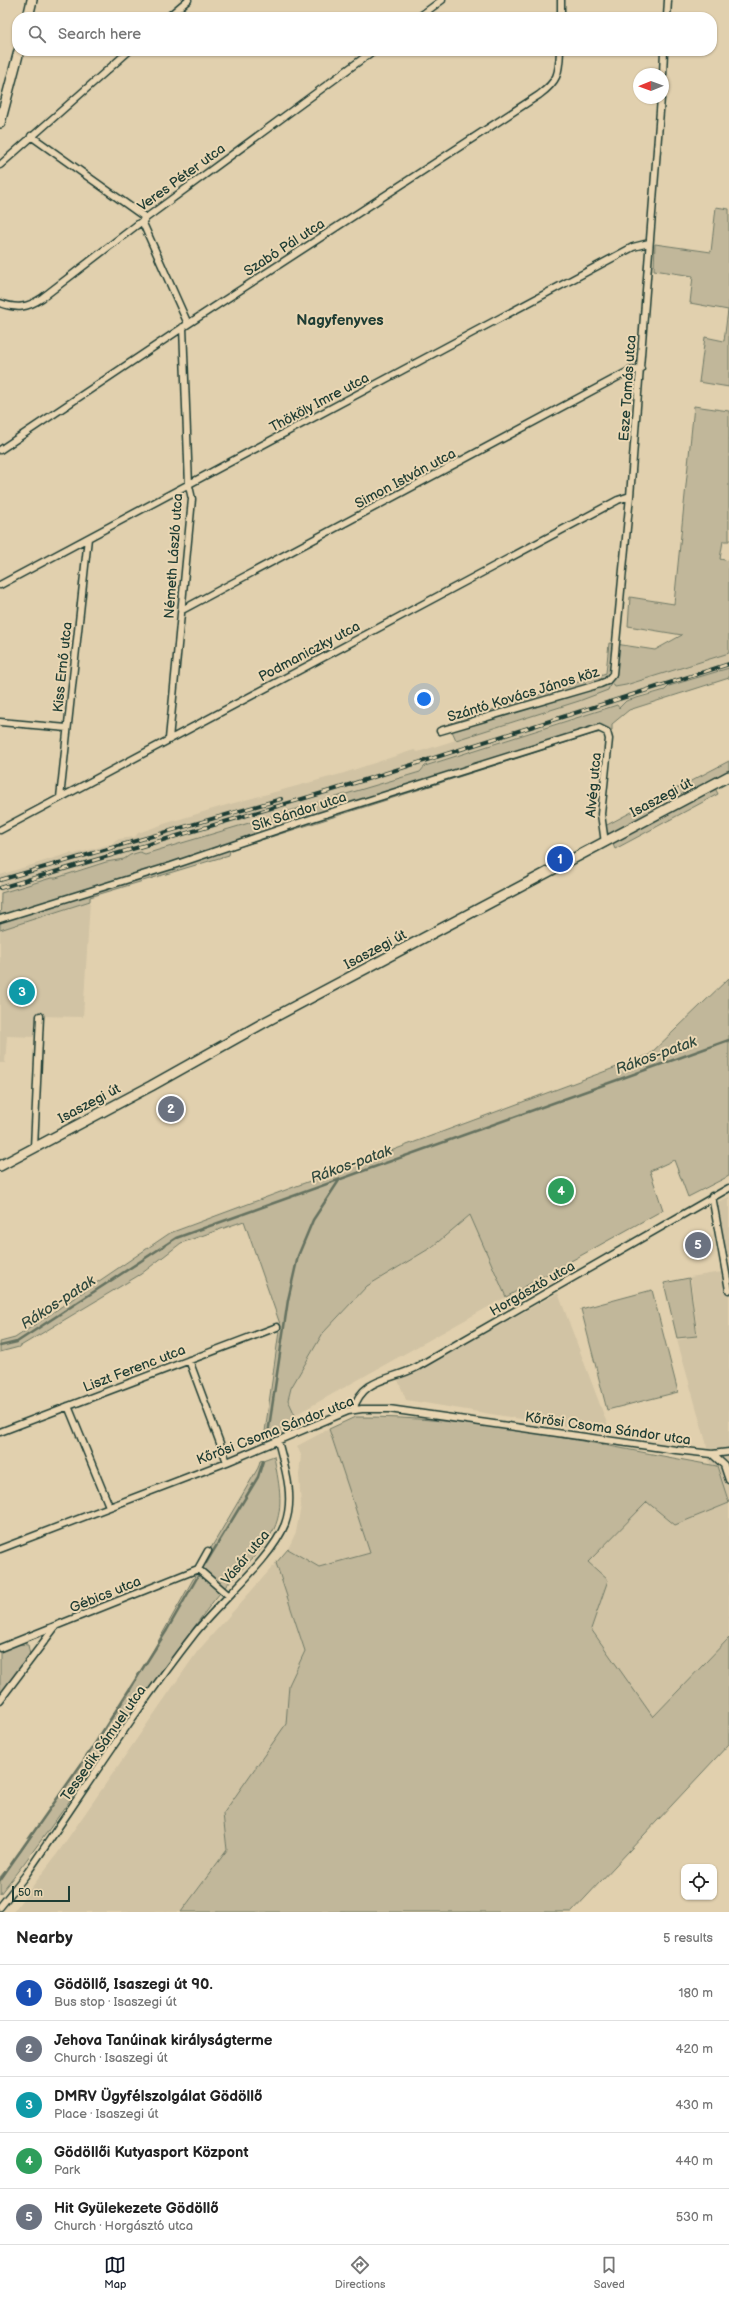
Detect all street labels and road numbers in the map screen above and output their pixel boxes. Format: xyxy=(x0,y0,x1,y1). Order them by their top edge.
street label: Veres Péter utca xyxy=(134,140,229,215)
street label: Szabó Pál utca xyxy=(241,215,328,280)
street label: Esze Tamás utca xyxy=(615,334,640,442)
street label: Thököly Imre utca xyxy=(267,369,372,436)
street label: Simon István utca xyxy=(352,445,459,512)
street label: Németh László utca xyxy=(161,493,186,619)
street label: Podmaniczky utca xyxy=(256,618,363,685)
street label: Kiss Ernő utca xyxy=(49,621,76,713)
street label: Szántó Kovács János köz xyxy=(445,663,601,726)
street label: Alvég utca xyxy=(582,752,605,818)
street label: Isaszegi út xyxy=(627,774,696,821)
street label: Sík Sándor utca xyxy=(250,788,349,835)
street label: Isaszegi út xyxy=(341,926,410,973)
street label: Isaszegi út xyxy=(55,1080,124,1127)
street label: Horgásztó utca xyxy=(487,1257,578,1320)
street label: Liszt Ferenc utca xyxy=(80,1341,188,1396)
street label: Kőrösi Csoma Sándor utca xyxy=(194,1393,356,1468)
street label: Kőrösi Csoma Sándor utca xyxy=(524,1408,692,1449)
street label: Vásár utca xyxy=(218,1526,273,1588)
street label: Gébics utca xyxy=(67,1572,143,1616)
street label: Tessedik Sámuel utca xyxy=(57,1682,150,1804)

